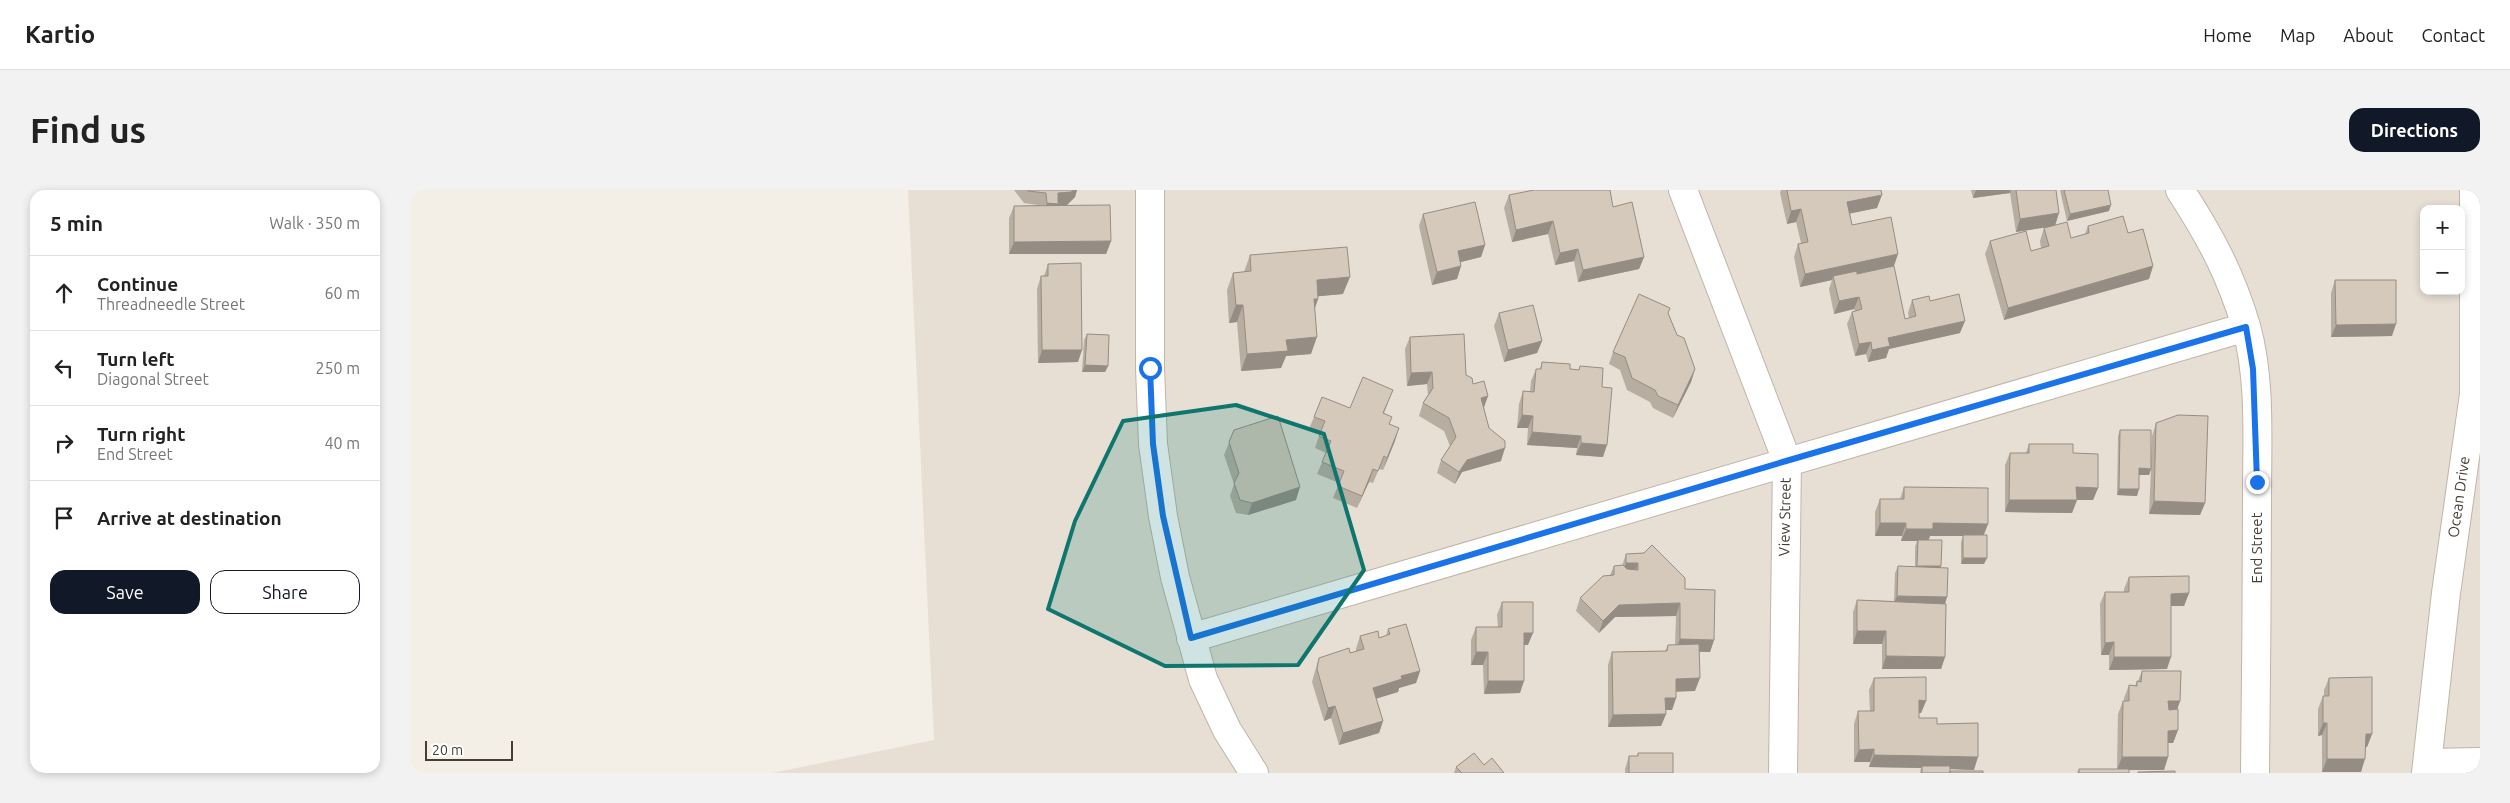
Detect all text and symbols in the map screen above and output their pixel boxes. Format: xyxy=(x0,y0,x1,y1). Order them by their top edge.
text: Kartio xyxy=(25,21,95,48)
text: Home xyxy=(2203,25,2252,45)
text: Map xyxy=(2280,25,2315,45)
text: About xyxy=(2343,25,2393,45)
text: Contact xyxy=(2421,25,2485,45)
button: Directions xyxy=(2349,108,2480,152)
text: Find us xyxy=(30,110,146,150)
map controls xyxy=(2420,205,2465,295)
button: + xyxy=(2420,205,2465,250)
text: 5 min xyxy=(50,211,103,235)
text: Walk · 350 m xyxy=(269,214,360,232)
button: − xyxy=(2420,250,2465,295)
text: Continue xyxy=(97,273,178,295)
icon: ahead xyxy=(50,279,78,307)
text: 60 m xyxy=(324,284,360,302)
text: Threadneedle Street xyxy=(97,295,245,313)
text: Turn left xyxy=(97,348,175,370)
icon: left xyxy=(50,354,78,382)
route start xyxy=(1139,357,1162,380)
text: 250 m xyxy=(315,359,360,377)
text: Diagonal Street xyxy=(97,370,209,388)
text: Turn right xyxy=(97,423,185,445)
icon: right xyxy=(50,429,78,457)
text: 40 m xyxy=(324,434,360,452)
text: End Street xyxy=(97,445,173,463)
street label: Ocean Drive xyxy=(2444,455,2473,539)
route end xyxy=(2246,471,2269,494)
street label: View Street xyxy=(1775,477,1794,557)
icon: arrive xyxy=(50,504,78,532)
text: Arrive at destination xyxy=(97,507,282,529)
street label: End Street xyxy=(2248,512,2265,584)
button: Save xyxy=(50,570,200,614)
button: Share xyxy=(210,570,360,614)
scale bar xyxy=(425,738,512,761)
text: 20 m xyxy=(432,742,463,758)

